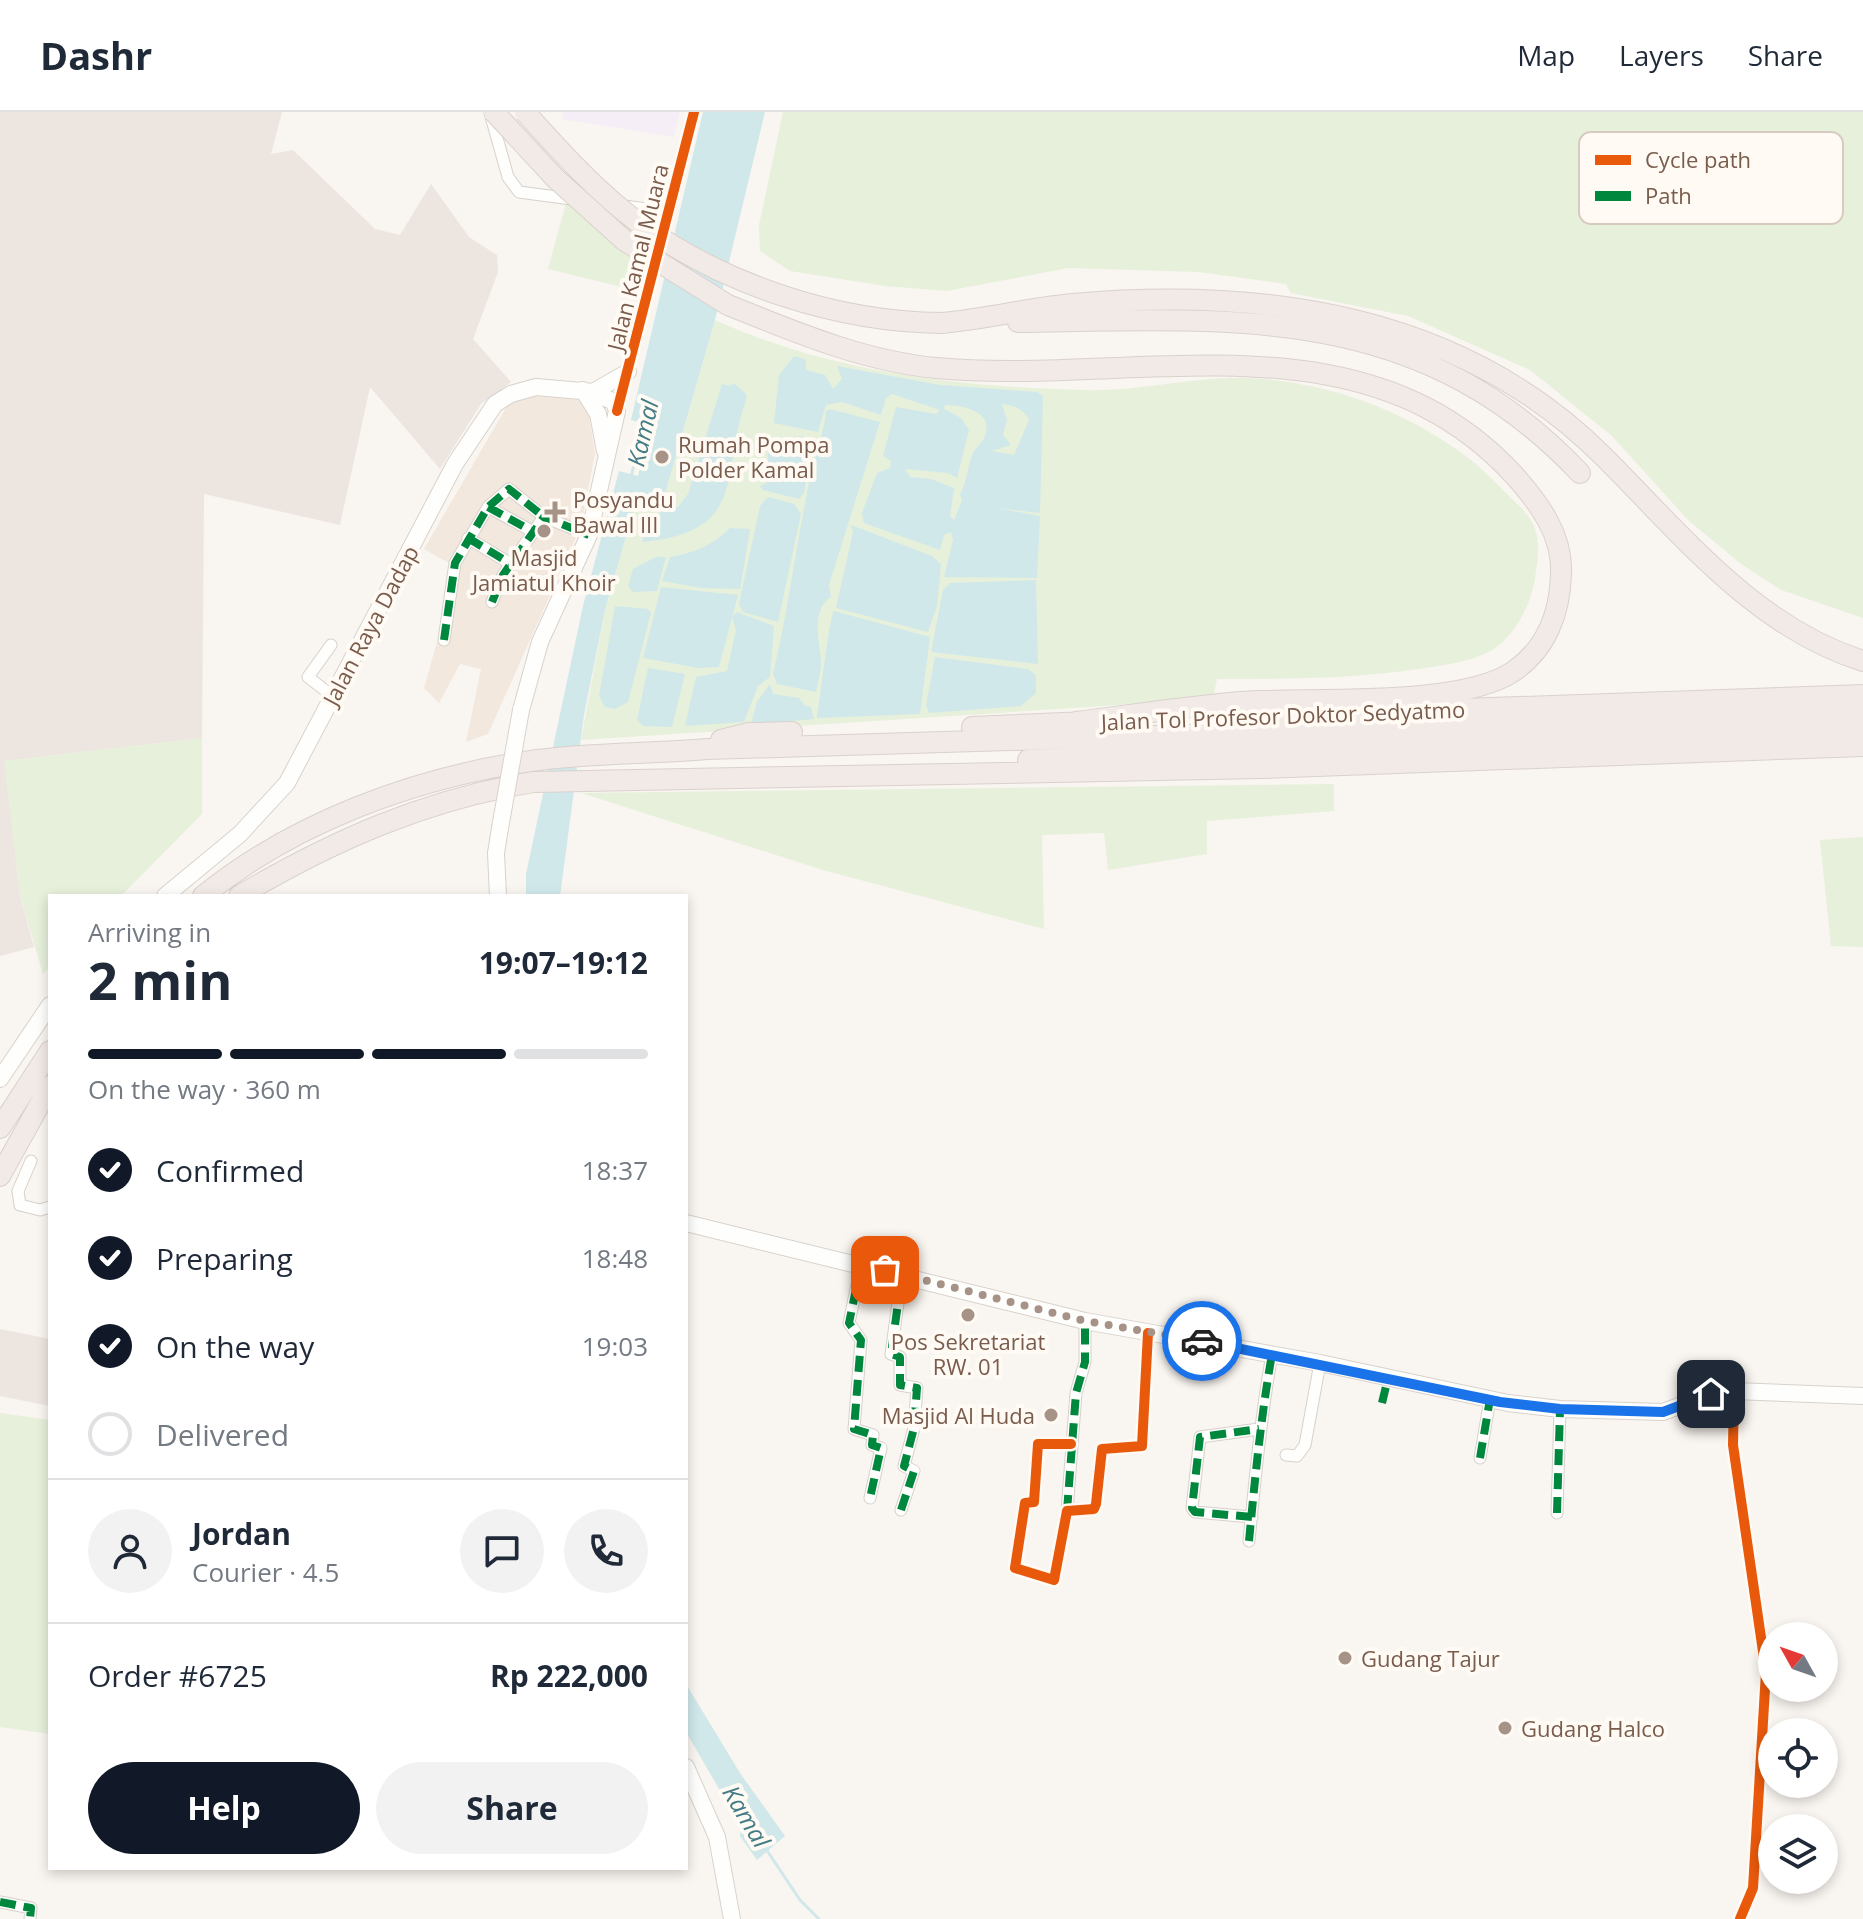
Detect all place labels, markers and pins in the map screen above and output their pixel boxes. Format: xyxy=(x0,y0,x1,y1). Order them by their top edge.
place label: Rumah Pompa Polder Kamal xyxy=(678,429,829,484)
marker: Rumah Pompa Polder Kamal xyxy=(653,448,671,466)
place label: Posyandu Bawal III xyxy=(573,484,674,539)
marker: Posyandu Bawal III xyxy=(544,501,566,523)
marker: Masjid Jamiatul Khoir xyxy=(535,522,553,540)
place label: Masjid Jamiatul Khoir xyxy=(470,542,616,597)
pin xyxy=(851,1236,919,1304)
marker: Pos Sekretariat RW. 01 xyxy=(959,1306,977,1324)
place label: Pos Sekretariat RW. 01 xyxy=(891,1326,1045,1381)
pin xyxy=(1677,1360,1745,1428)
place label: Masjid Al Huda xyxy=(882,1400,1035,1430)
marker: Masjid Al Huda xyxy=(1042,1406,1060,1424)
place label: Gudang Tajur xyxy=(1361,1643,1500,1673)
marker: Gudang Tajur xyxy=(1336,1649,1354,1667)
place label: Gudang Halco xyxy=(1521,1713,1665,1743)
marker: Gudang Halco xyxy=(1496,1719,1514,1737)

